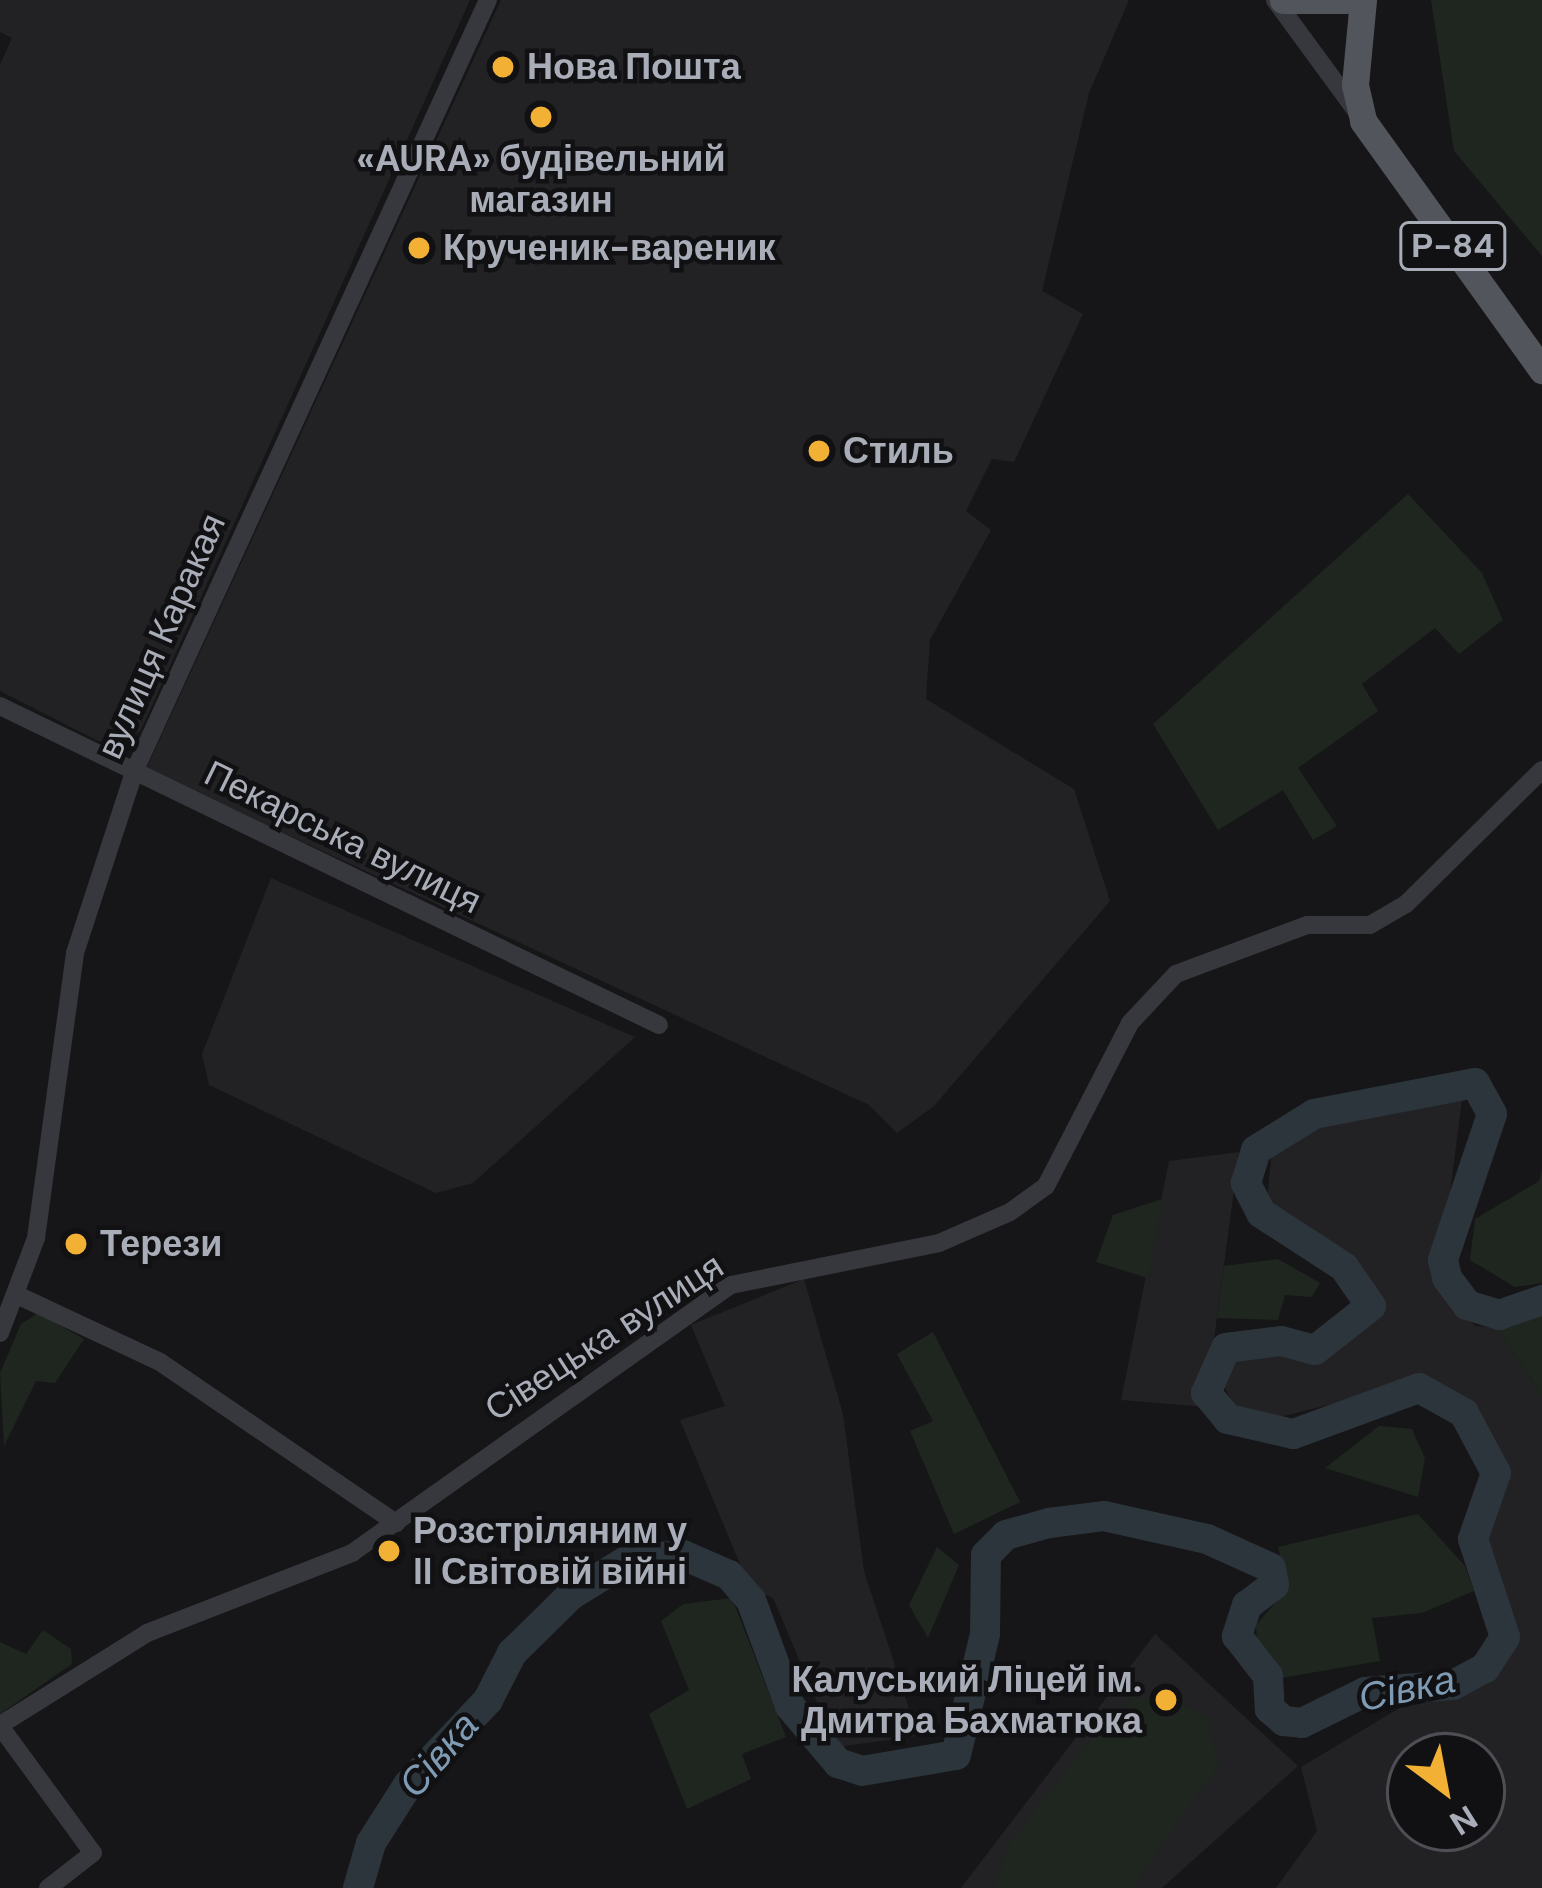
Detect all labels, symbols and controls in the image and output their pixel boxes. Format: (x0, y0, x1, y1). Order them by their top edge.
place label: Нова Пошта (527, 45, 741, 89)
marker: Нова Пошта (490, 54, 516, 80)
marker: «AURA» будівельний магазин (528, 104, 554, 130)
place label: «AURA» будівельний магазин (356, 136, 726, 221)
road number: Р-84 (1399, 219, 1507, 273)
place label: Крученик-вареник (443, 226, 776, 270)
marker: Крученик-вареник (406, 235, 432, 261)
place label: Стиль (843, 429, 954, 473)
marker: Стиль (806, 438, 832, 464)
street label: вулиця Каракая (88, 507, 234, 765)
street label: Пекарська вулиця (198, 751, 488, 923)
place label: Терези (100, 1222, 222, 1266)
marker: Терези (63, 1231, 89, 1257)
street label: Сівецька вулиця (477, 1244, 731, 1430)
place label: Розстріляним у II Світовій війні (413, 1508, 687, 1593)
marker: Розстріляним у II Світовій війні (376, 1538, 402, 1564)
water label: Сівка (1355, 1656, 1459, 1722)
place label: Калуський Ліцей ім. Дмитра Бахматюка (791, 1657, 1142, 1742)
marker: Калуський Ліцей ім. Дмитра Бахматюка (1153, 1687, 1179, 1713)
water label: Сівка (389, 1703, 489, 1807)
north arrow (1386, 1732, 1506, 1852)
text: N (1442, 1796, 1485, 1845)

